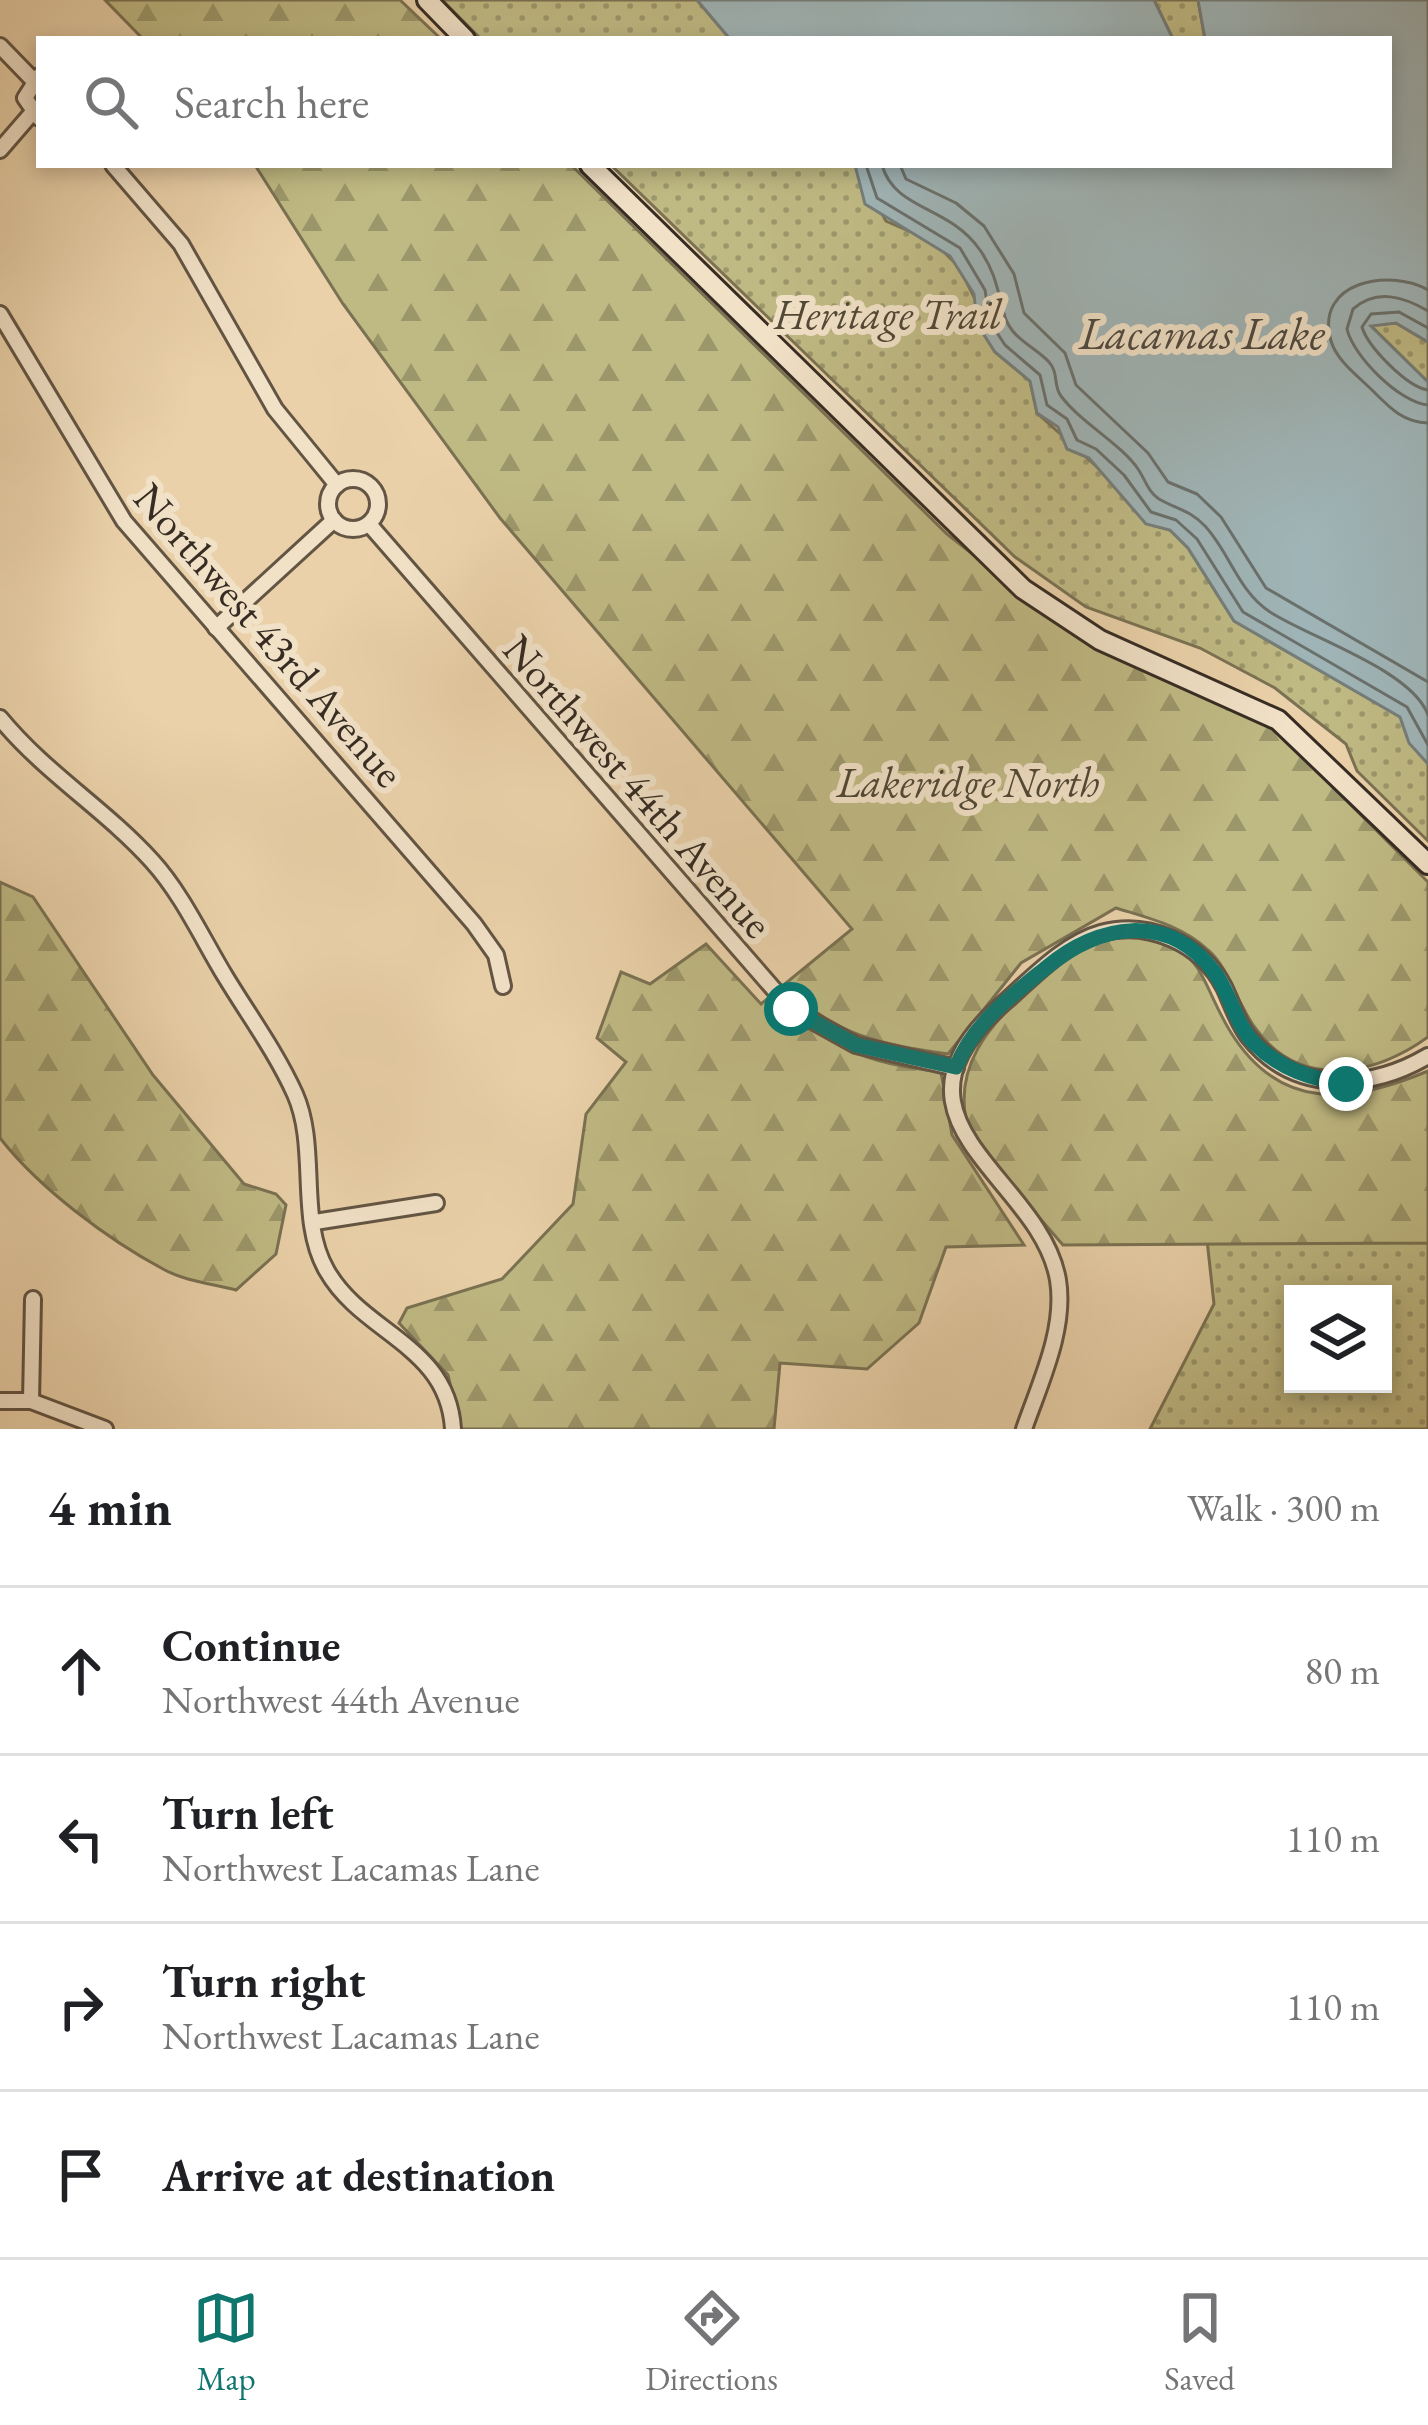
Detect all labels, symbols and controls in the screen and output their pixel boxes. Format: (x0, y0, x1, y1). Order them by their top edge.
search box (36, 36, 1392, 168)
icon: search (78, 69, 144, 135)
text: Search here (174, 73, 369, 131)
park label: Heritage Trail (773, 287, 1003, 342)
water label: Lacamas Lake (1078, 304, 1326, 362)
street label: Northwest 43rd Avenue (122, 471, 416, 799)
street label: Northwest 44th Avenue (491, 623, 785, 949)
park label: Lakeridge North (835, 755, 1100, 810)
route start (764, 982, 818, 1036)
route end (1319, 1057, 1373, 1111)
map controls (1284, 1285, 1392, 1393)
button: layers (1284, 1285, 1392, 1393)
text: 4 min (48, 1474, 172, 1540)
text: Walk · 300 m (1187, 1482, 1380, 1533)
text: Continue (162, 1616, 340, 1674)
icon: ahead (48, 1638, 114, 1704)
text: 80 m (1304, 1645, 1380, 1696)
text: Northwest 44th Avenue (162, 1674, 520, 1725)
text: Turn left (162, 1784, 334, 1842)
icon: left (48, 1806, 114, 1872)
text: 110 m (1286, 1813, 1380, 1864)
text: Northwest Lacamas Lane (162, 1842, 540, 1893)
text: Turn right (162, 1952, 365, 2010)
icon: right (48, 1974, 114, 2040)
text: 110 m (1286, 1981, 1380, 2032)
text: Northwest Lacamas Lane (162, 2010, 540, 2061)
icon: arrive (48, 2142, 114, 2208)
text: Arrive at destination (162, 2146, 555, 2204)
tab: Map (193, 2285, 259, 2400)
tab: Directions (645, 2285, 778, 2400)
tab: Saved (1164, 2285, 1235, 2400)

